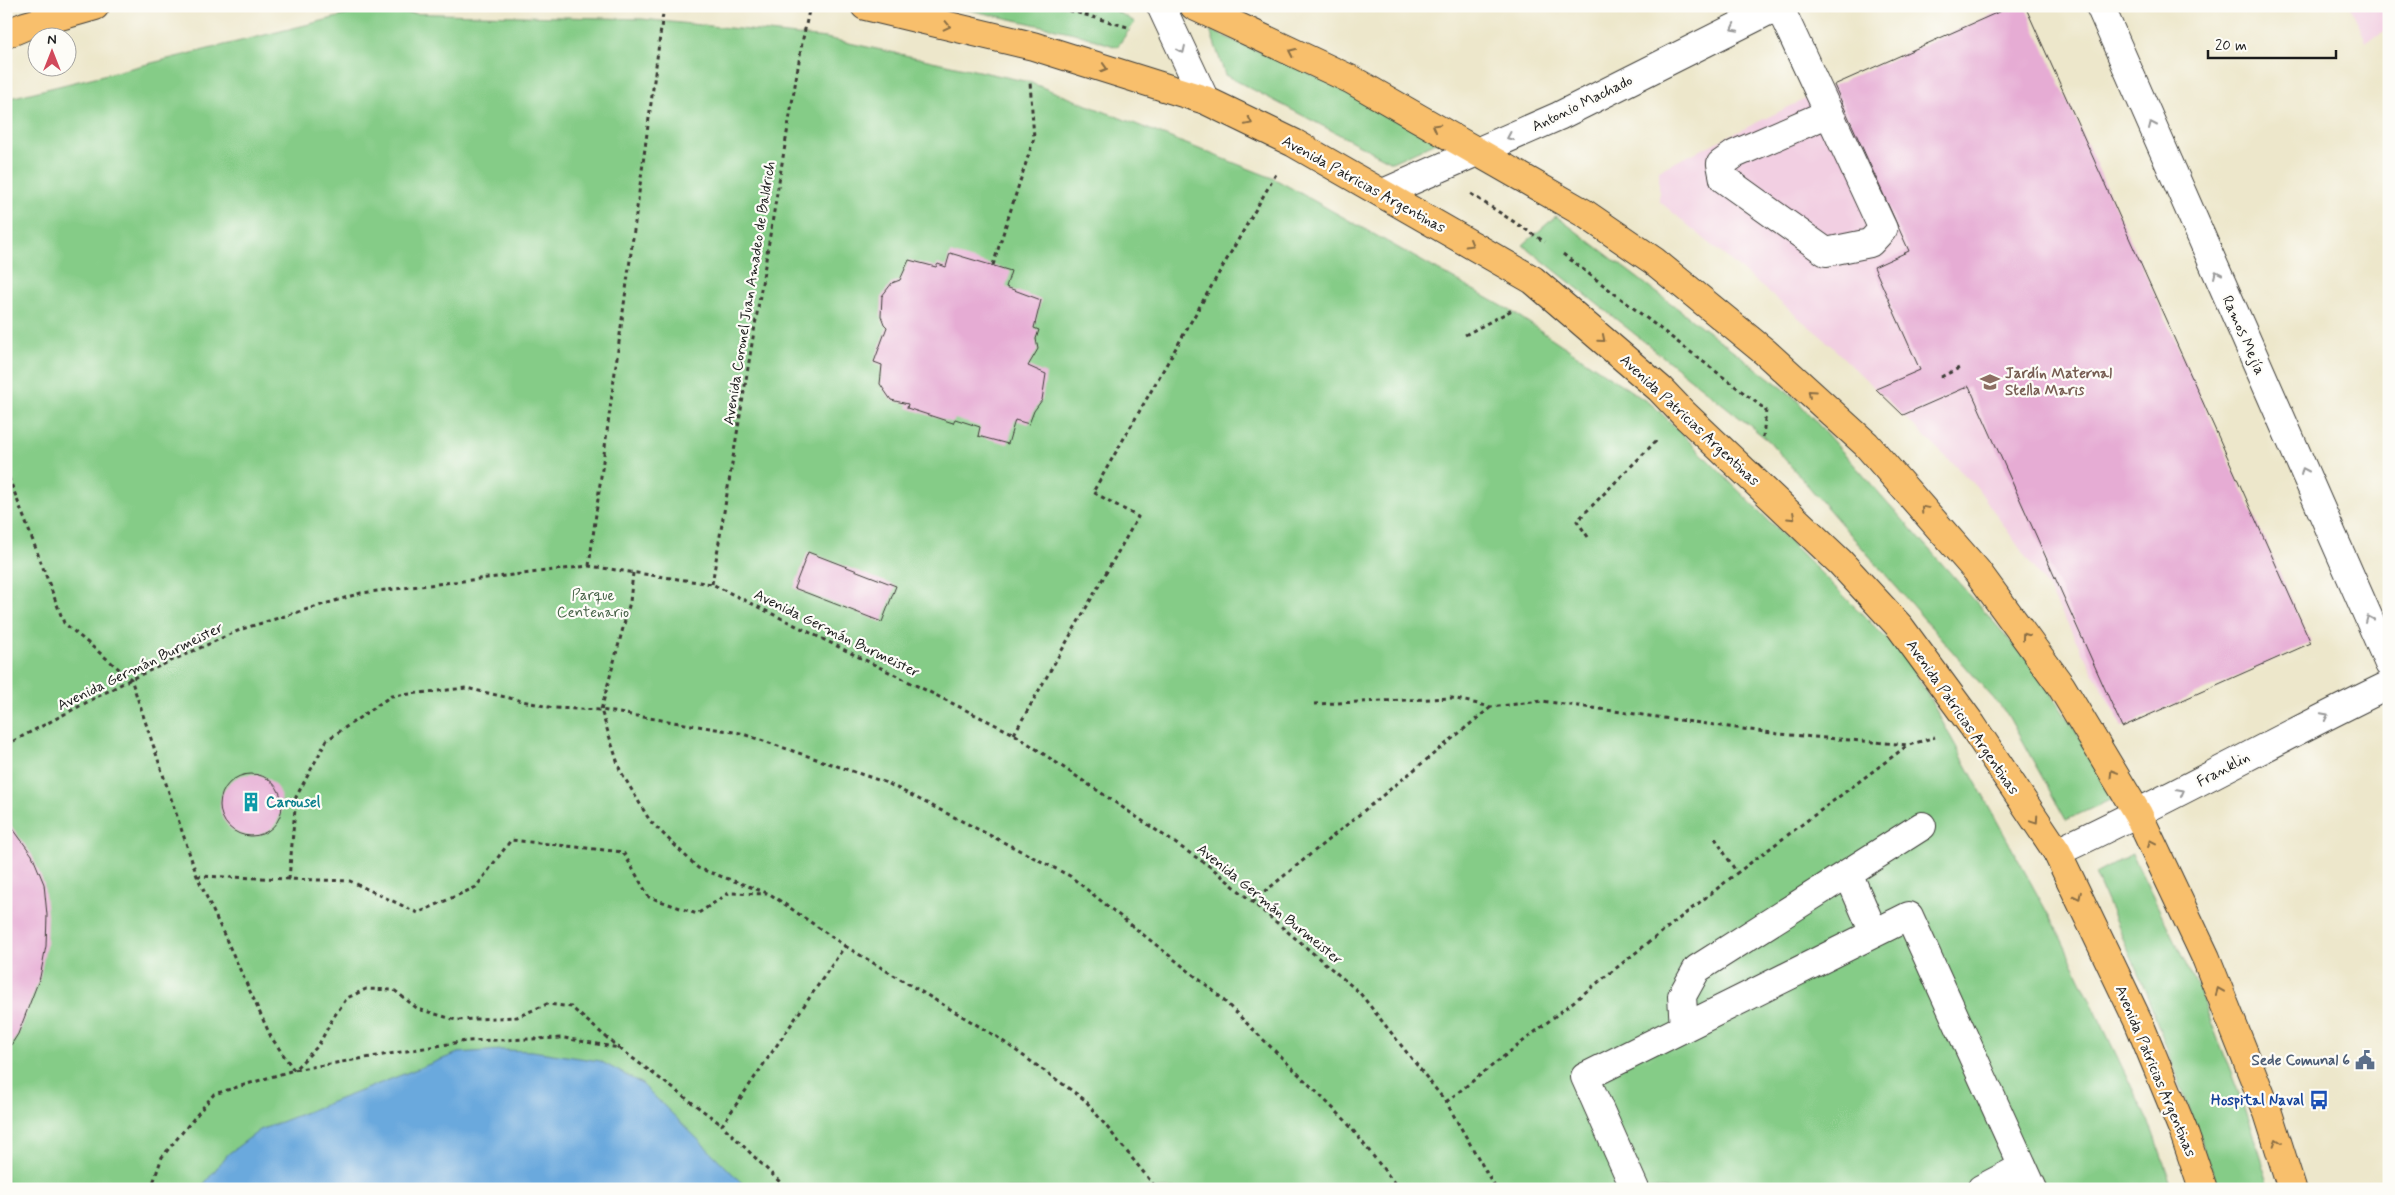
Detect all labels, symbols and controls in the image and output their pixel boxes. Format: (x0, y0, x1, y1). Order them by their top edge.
one-way arrow (942, 20, 951, 31)
one-way arrow (1731, 22, 1740, 32)
north arrow (28, 28, 78, 78)
scale bar (2208, 28, 2335, 60)
text: N (47, 31, 57, 49)
text: 20 m (2215, 36, 2247, 56)
one-way arrow (1176, 45, 1187, 54)
one-way arrow (1288, 48, 1297, 58)
one-way arrow (1099, 62, 1107, 72)
street label: Antonio Machado (1529, 71, 1636, 137)
one-way arrow (1244, 115, 1253, 126)
one-way arrow (2147, 121, 2158, 130)
one-way arrow (1433, 124, 1442, 134)
street label: Avenida Patricias Argentinas (1278, 131, 1449, 238)
one-way arrow (1506, 131, 1515, 142)
street label: Avenida Coronel Juan Amadeo de Baldrich (719, 160, 781, 426)
one-way arrow (1465, 237, 1474, 247)
one-way arrow (2213, 270, 2224, 279)
street label: Ramos Mejía (2217, 293, 2270, 378)
one-way arrow (1596, 333, 1605, 342)
street label: Avenida Patricias Argentinas (1615, 351, 1764, 491)
place label: Jardín Maternal Stella Maris (2005, 364, 2112, 401)
school or university icon: Jardín Maternal Stella Maris (1979, 371, 2001, 393)
one-way arrow (1807, 390, 1816, 399)
one-way arrow (2299, 467, 2310, 476)
one-way arrow (1921, 505, 1930, 514)
one-way arrow (1786, 511, 1795, 520)
street label: Avenida Germán Burmeister (750, 585, 923, 683)
park label: Parque Centenario (557, 586, 629, 623)
one-way arrow (2365, 615, 2376, 624)
street label: Avenida Germán Burmeister (54, 618, 227, 716)
one-way arrow (2022, 633, 2030, 642)
street label: Avenida Patricias Argentinas (1901, 636, 2023, 799)
one-way arrow (2320, 712, 2329, 722)
street label: Franklin (2193, 748, 2254, 792)
one-way arrow (2109, 769, 2119, 778)
one-way arrow (2176, 788, 2185, 798)
building icon: Carousel (240, 791, 262, 813)
place label: Carousel (266, 793, 321, 813)
one-way arrow (2029, 814, 2038, 824)
one-way arrow (2147, 839, 2158, 848)
street label: Avenida Germán Burmeister (1192, 840, 1346, 970)
one-way arrow (2072, 891, 2082, 900)
street label: Avenida Patricias Argentinas (2110, 983, 2200, 1160)
one-way arrow (2215, 987, 2225, 996)
public building icon: Sede Comunal 6 (2354, 1049, 2376, 1071)
place label: Sede Comunal 6 (2251, 1051, 2350, 1071)
bus stop icon: Hospital Naval (2308, 1089, 2330, 1111)
place label: Hospital Naval (2211, 1091, 2304, 1111)
one-way arrow (2273, 1139, 2283, 1147)

